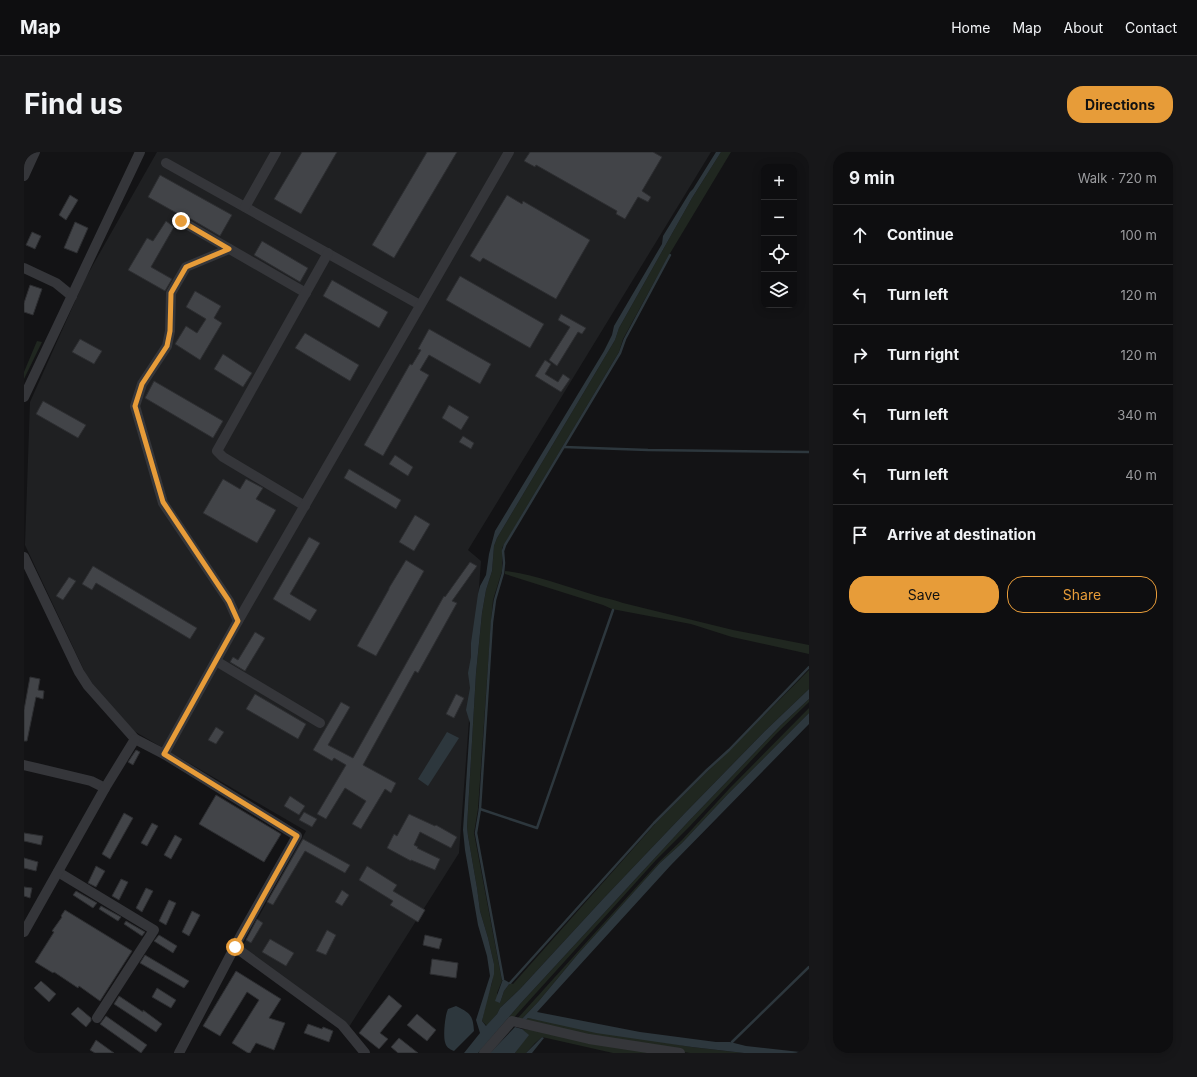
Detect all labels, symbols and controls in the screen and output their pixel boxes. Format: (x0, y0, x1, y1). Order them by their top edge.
text: Map (20, 16, 61, 39)
text: Home (951, 19, 990, 36)
text: Map (1012, 19, 1042, 36)
text: About (1064, 19, 1103, 36)
text: Contact (1125, 19, 1177, 36)
button: Directions (1067, 86, 1173, 123)
text: Find us (24, 87, 123, 121)
map controls (761, 164, 797, 308)
button: + (761, 164, 797, 200)
text: 9 min (849, 168, 895, 188)
text: Walk · 720 m (1078, 170, 1157, 186)
button: − (761, 200, 797, 236)
route end (172, 212, 190, 230)
icon: ahead (849, 224, 871, 246)
text: Continue (887, 225, 954, 244)
text: 100 m (1120, 227, 1157, 243)
button: locate (761, 236, 797, 272)
button: layers (761, 272, 797, 308)
icon: left (849, 284, 871, 306)
text: Turn left (887, 285, 948, 304)
text: 120 m (1121, 287, 1157, 303)
icon: right (849, 344, 871, 366)
text: Turn right (887, 345, 959, 364)
text: 120 m (1121, 347, 1157, 363)
icon: left (849, 404, 871, 426)
text: Turn left (887, 405, 948, 424)
text: 340 m (1117, 407, 1157, 423)
icon: left (849, 464, 871, 486)
text: Turn left (887, 465, 948, 484)
text: 40 m (1125, 467, 1157, 483)
icon: arrive (849, 524, 871, 546)
text: Arrive at destination (887, 525, 1036, 544)
button: Save (849, 576, 999, 613)
button: Share (1007, 576, 1157, 613)
route start (226, 938, 244, 956)

